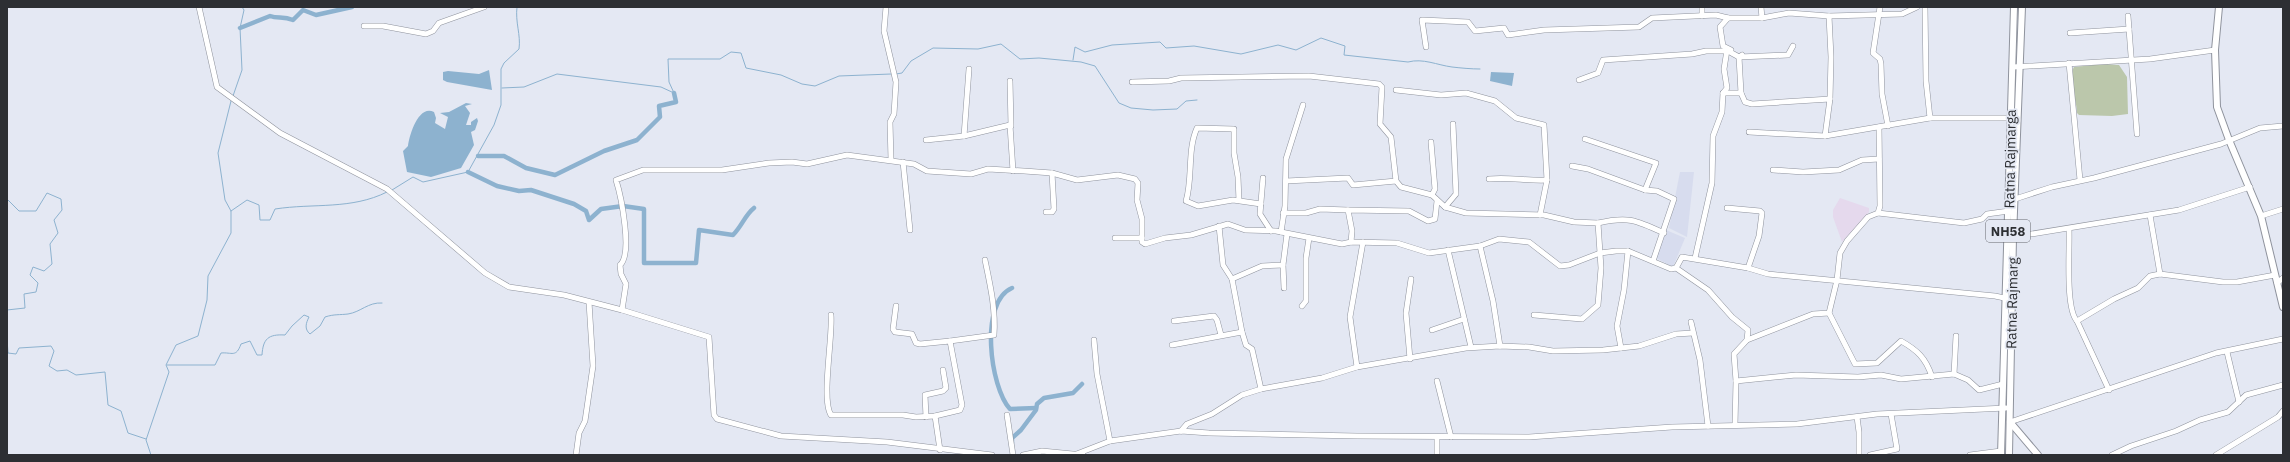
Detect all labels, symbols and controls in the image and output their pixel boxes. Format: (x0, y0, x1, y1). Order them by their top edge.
street label: Ratna Rajmarga (2000, 109, 2020, 209)
road number: NH58 (1986, 220, 2030, 242)
street label: Ratna Rajmarg (2002, 256, 2022, 349)

